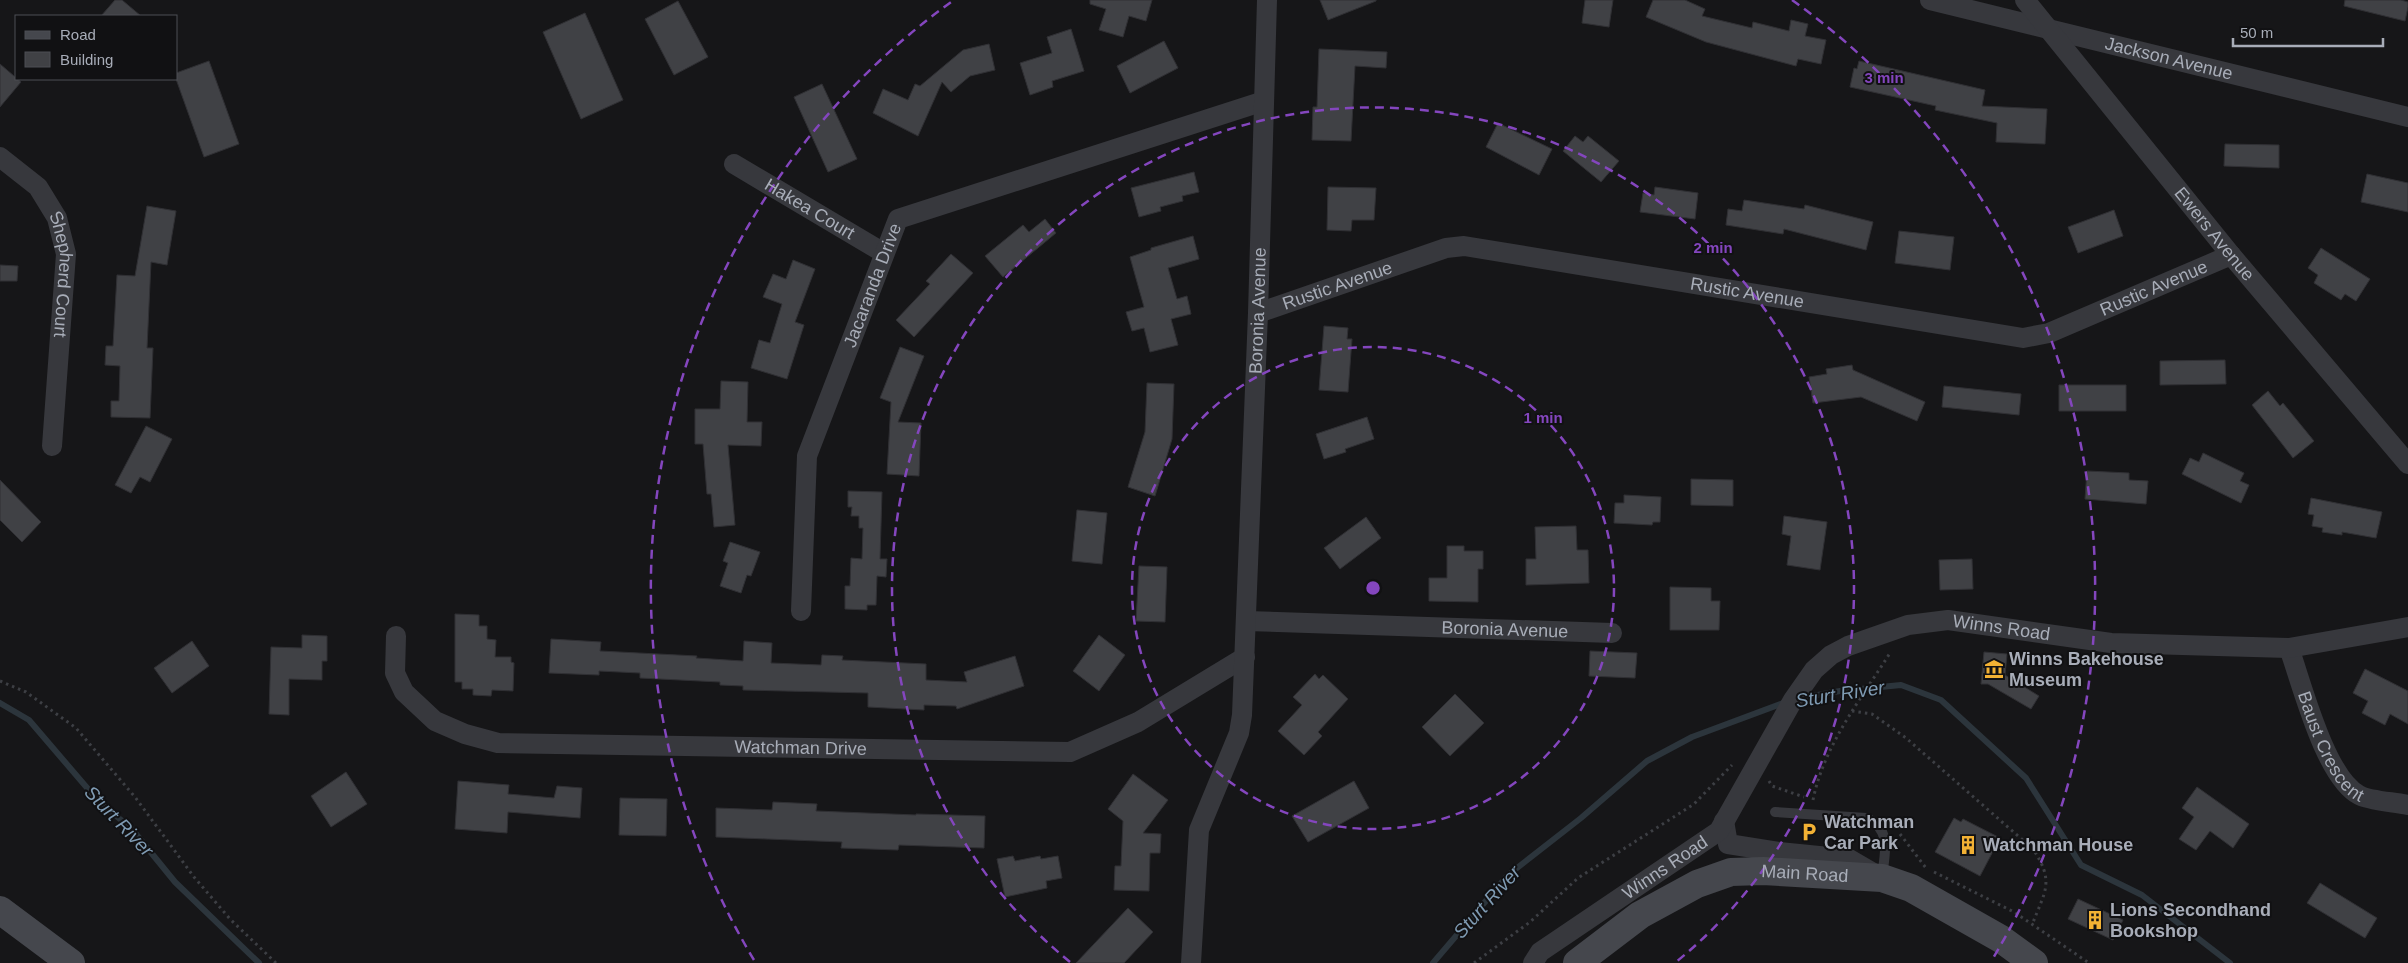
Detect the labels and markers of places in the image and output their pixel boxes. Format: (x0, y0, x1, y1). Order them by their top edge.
centre of rings (1364, 579, 1382, 597)
place label: Winns Bakehouse Museum (2009, 649, 2164, 690)
museum icon: Winns Bakehouse Museum (1983, 658, 2005, 680)
place label: Watchman Car Park (1824, 812, 1914, 853)
parking icon: Watchman Car Park (1798, 821, 1820, 843)
building icon: Watchman House (1957, 834, 1979, 856)
place label: Watchman House (1983, 835, 2133, 855)
place label: Lions Secondhand Bookshop (2110, 900, 2271, 941)
building icon: Lions Secondhand Bookshop (2084, 909, 2106, 931)

